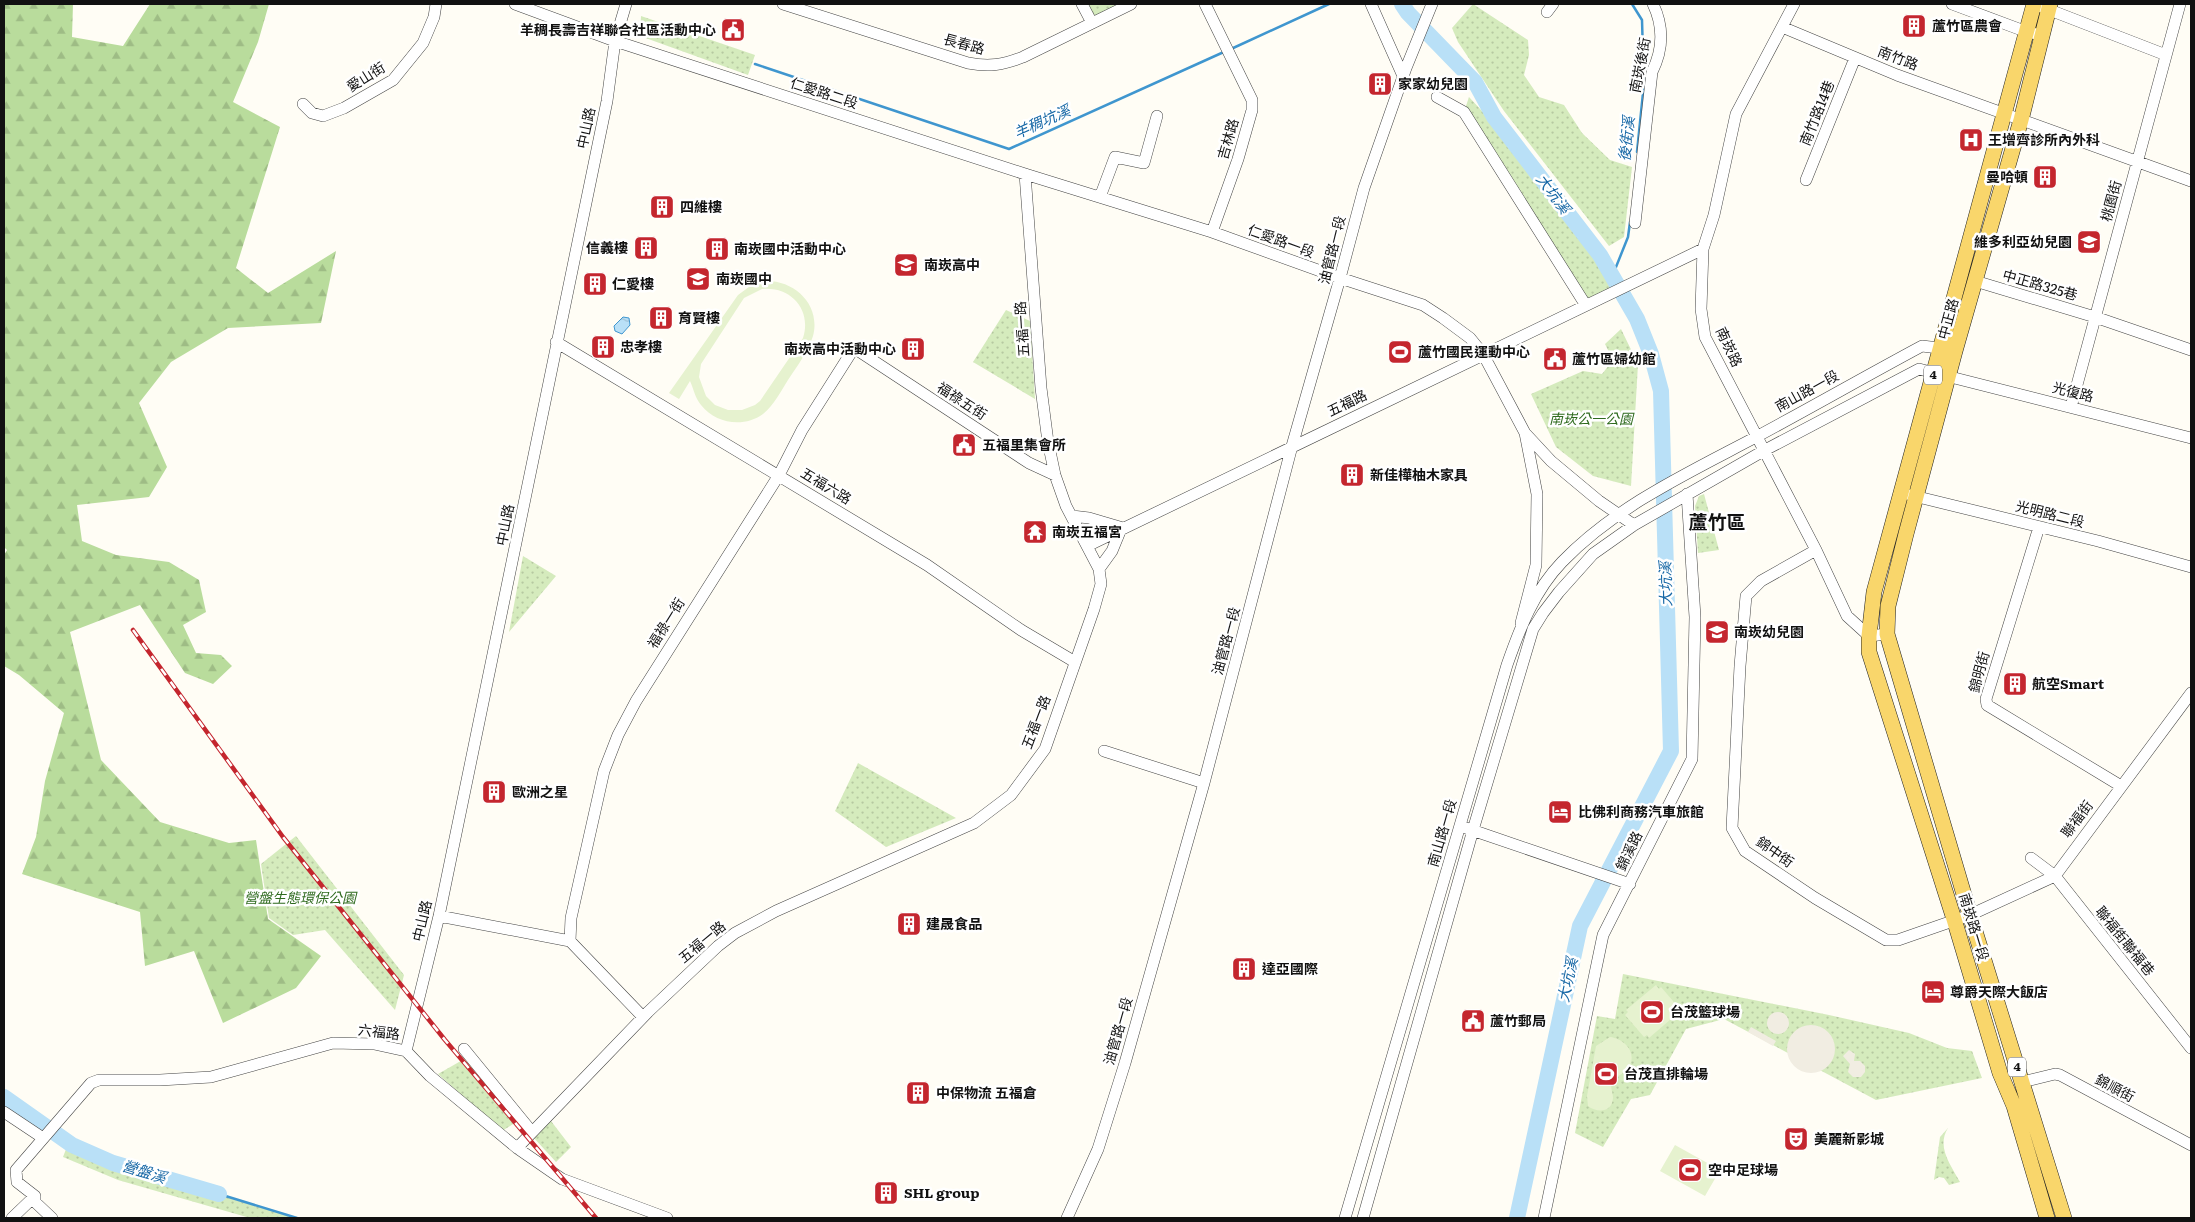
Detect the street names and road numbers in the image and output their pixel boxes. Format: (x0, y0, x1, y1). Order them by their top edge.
street label: 長春路 (941, 28, 987, 58)
street label: 南崁後街 (1624, 35, 1654, 94)
street label: 南竹路 (1875, 40, 1922, 74)
street label: 愛山街 (342, 57, 389, 96)
street label: 仁愛路二段 (788, 72, 861, 112)
street label: 南竹路14巷 (1794, 77, 1838, 148)
street label: 中山路 (571, 105, 599, 150)
street label: 吉林路 (1212, 116, 1242, 162)
street label: 桃園街 (2095, 178, 2125, 224)
street label: 油管路一段 (1313, 213, 1349, 286)
street label: 仁愛路一段 (1245, 219, 1318, 261)
street label: 中正路325巷 (2000, 264, 2080, 304)
street label: 中正路 (1932, 296, 1962, 342)
street label: 五福一路 (1009, 300, 1033, 358)
street label: 南崁路 (1712, 323, 1748, 370)
street label: 南山路一段 (1771, 364, 1842, 416)
road number: 4 (1924, 366, 1942, 384)
street label: 光復路 (2050, 376, 2096, 406)
street label: 福祿五街 (934, 377, 991, 424)
street label: 五福路 (1323, 384, 1370, 420)
street label: 五福六路 (797, 462, 856, 508)
street label: 光明路二段 (2014, 495, 2087, 531)
street label: 中山路 (490, 502, 518, 547)
street label: 福祿一街 (642, 593, 688, 652)
street label: 油管路一段 (1206, 604, 1244, 677)
street label: 錦明街 (1963, 649, 1993, 695)
street label: 五福一路 (1016, 692, 1054, 751)
street label: 南山路一段 (1422, 796, 1460, 869)
street label: 聯福街 (2056, 796, 2097, 841)
street label: 錦溪路 (1610, 827, 1646, 874)
street label: 錦中街 (1753, 831, 1799, 871)
street label: 南崁路一段 (1955, 890, 1995, 963)
street label: 中山路 (407, 898, 435, 943)
street label: 聯福街聯福巷 (2092, 901, 2160, 979)
street label: 五福一路 (673, 916, 729, 967)
street label: 油管路一段 (1098, 994, 1136, 1067)
street label: 六福路 (357, 1019, 401, 1043)
road number: 4 (2008, 1058, 2026, 1076)
street label: 錦順街 (2092, 1068, 2139, 1106)

